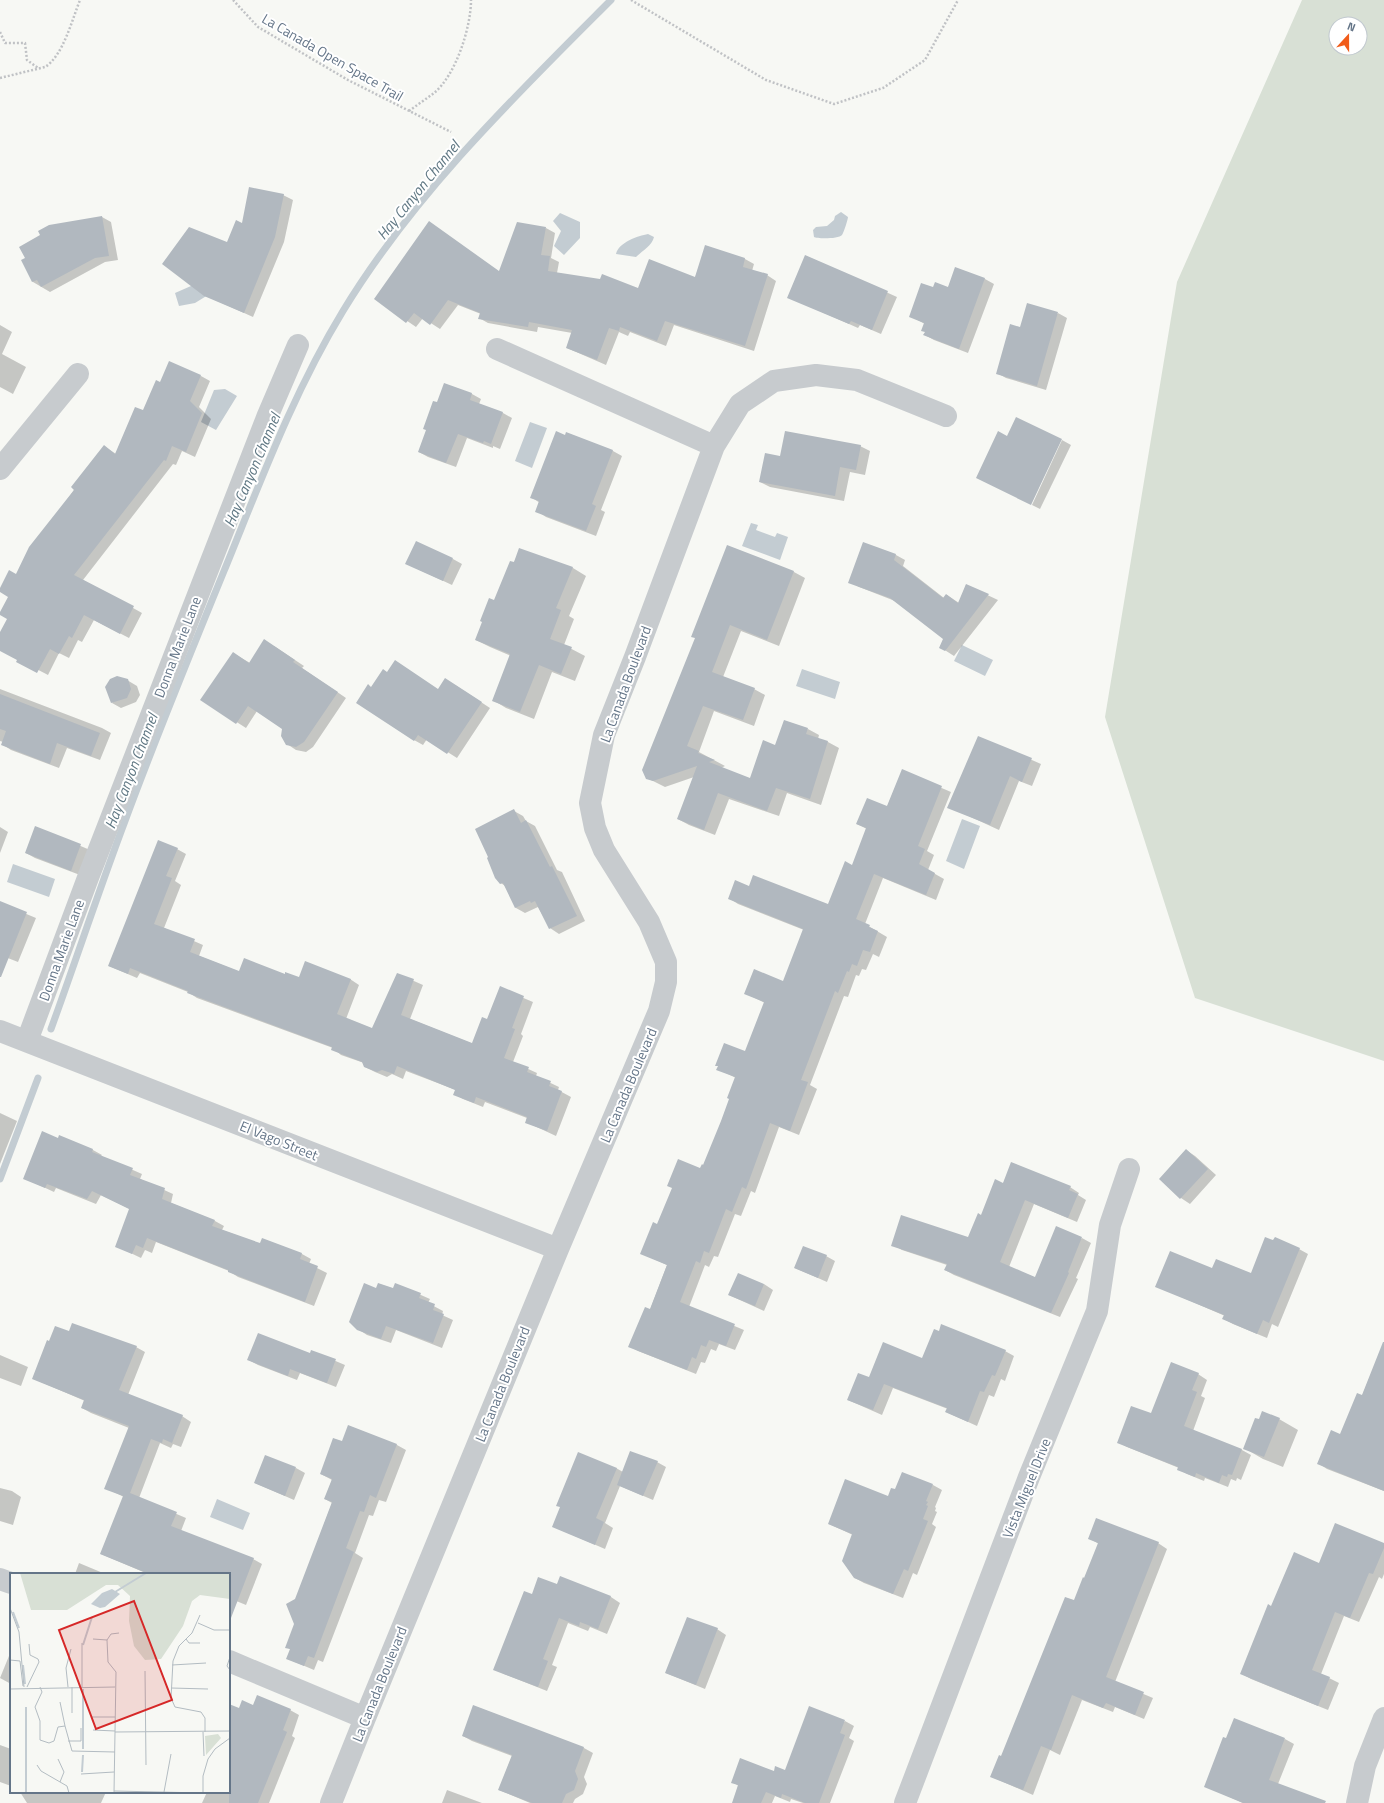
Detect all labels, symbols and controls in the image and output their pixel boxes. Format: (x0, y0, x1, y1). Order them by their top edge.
street label: La Canada Open Space Trail (258, 8, 408, 106)
north arrow (1328, 16, 1368, 56)
text: N (1345, 18, 1358, 35)
water label: Hay Canyon Channel (371, 134, 466, 244)
water label: Hay Canyon Channel (218, 408, 287, 530)
street label: Donna Marie Lane (148, 593, 206, 701)
street label: La Canada Boulevard (594, 623, 656, 745)
water label: Hay Canyon Channel (98, 708, 164, 832)
street label: Donna Marie Lane (33, 896, 89, 1004)
street label: La Canada Boulevard (594, 1024, 662, 1146)
street label: El Vago Street (237, 1115, 321, 1165)
street label: La Canada Boulevard (469, 1323, 535, 1445)
street label: Vista Miguel Drive (996, 1435, 1056, 1541)
inset map (10, 1573, 230, 1793)
street label: La Canada Boulevard (346, 1623, 412, 1745)

